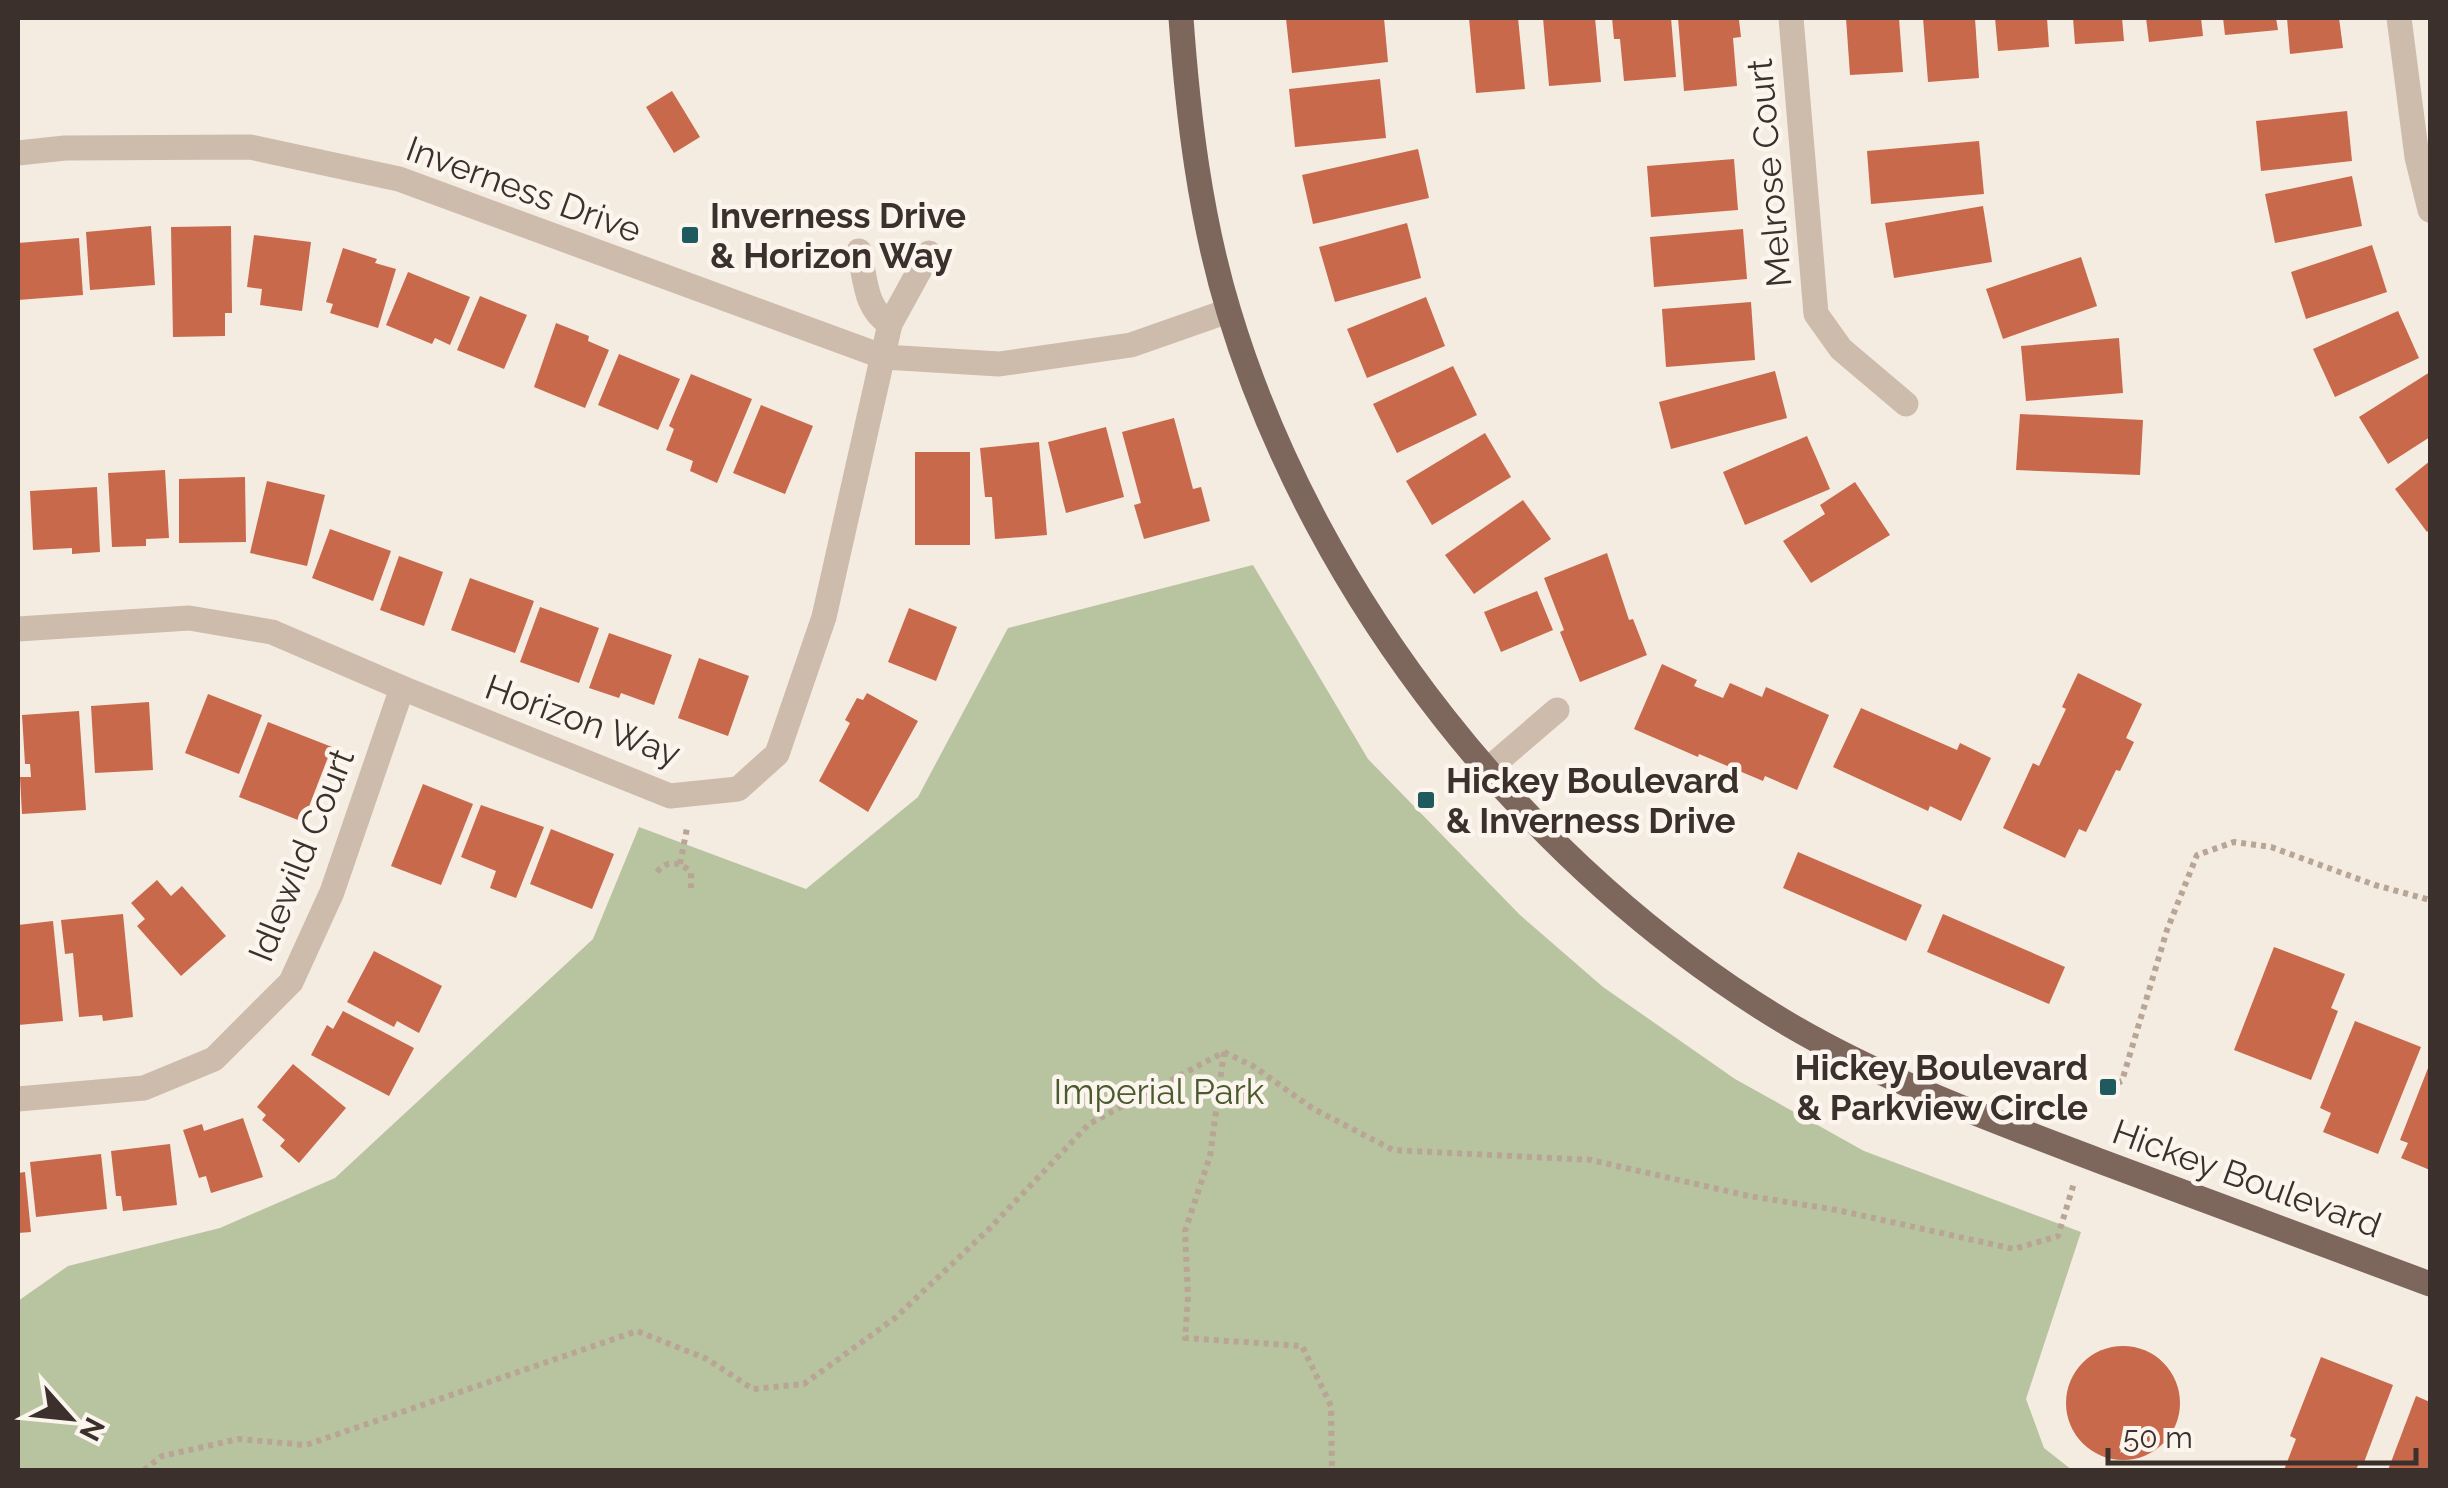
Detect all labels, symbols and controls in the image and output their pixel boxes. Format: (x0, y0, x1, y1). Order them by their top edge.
street label: Melrose Court (1739, 57, 1799, 289)
street label: Inverness Drive (401, 128, 647, 250)
place label: Inverness Drive & Horizon Way (710, 195, 966, 276)
marker: Inverness Drive & Horizon Way (679, 224, 701, 246)
street label: Horizon Way (480, 666, 686, 774)
street label: Idlewild Court (240, 742, 362, 967)
place label: Hickey Boulevard & Inverness Drive (1446, 760, 1739, 841)
marker: Hickey Boulevard & Inverness Drive (1415, 789, 1437, 811)
place label: Hickey Boulevard & Parkview Circle (1795, 1047, 2088, 1128)
park label: Imperial Park (1054, 1071, 1265, 1112)
marker: Hickey Boulevard & Parkview Circle (2097, 1076, 2119, 1098)
street label: Hickey Boulevard (2107, 1110, 2387, 1246)
north arrow (20, 1368, 120, 1468)
scale bar (2108, 1403, 2416, 1465)
text: N (72, 1412, 111, 1446)
text: 50 m (2123, 1420, 2193, 1455)

